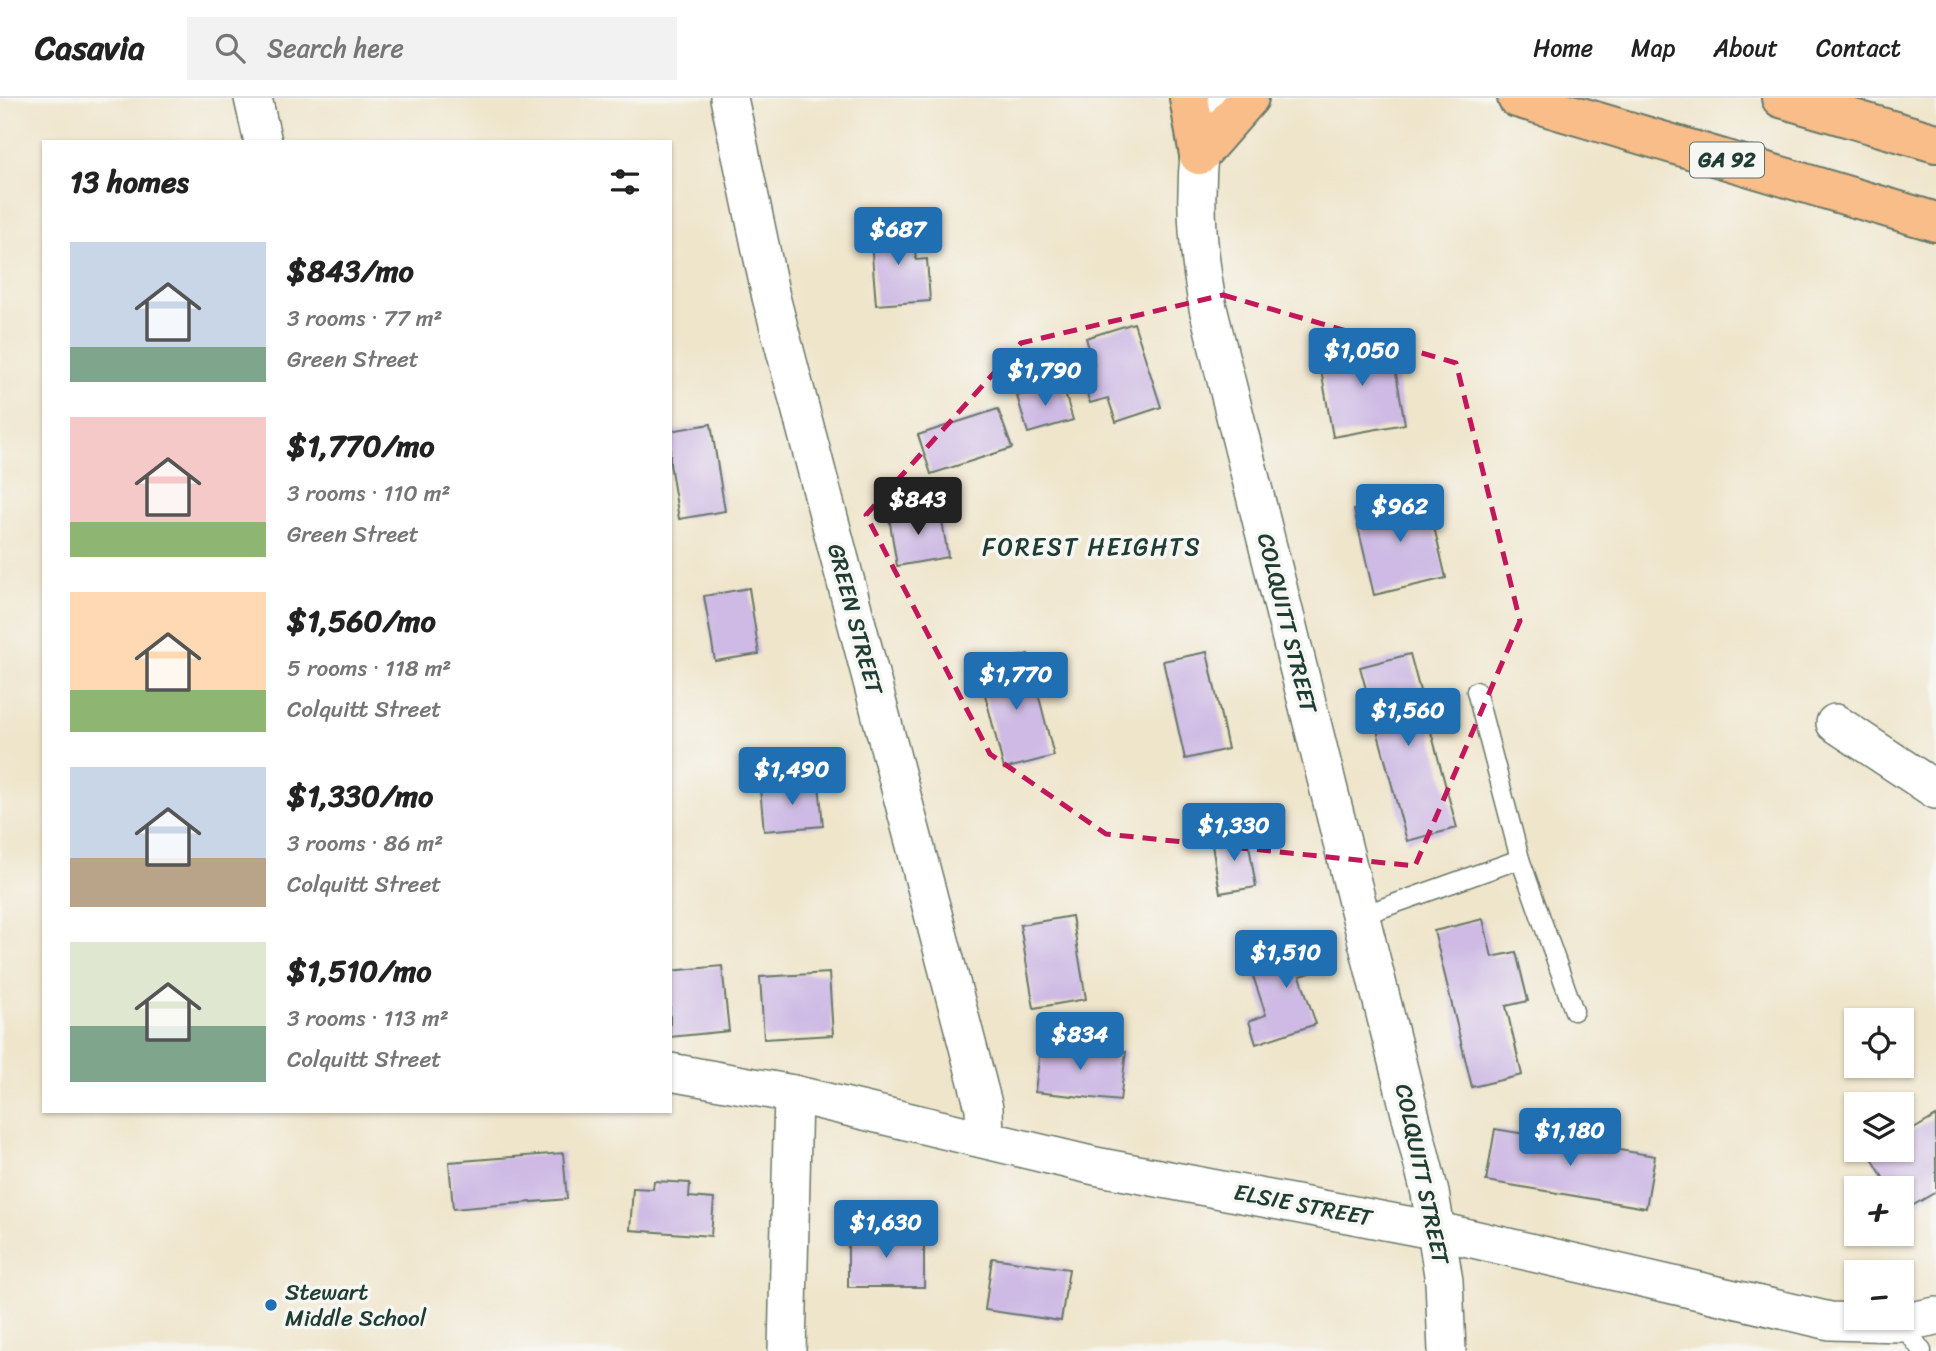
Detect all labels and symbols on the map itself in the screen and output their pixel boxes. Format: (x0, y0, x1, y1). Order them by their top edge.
road number: GA 92 (1690, 142, 1764, 178)
pin: $687 (857, 208, 939, 267)
pin: $1,050 (1305, 328, 1419, 388)
pin: $1,790 (988, 348, 1102, 408)
pin: $843 (877, 478, 959, 537)
pin: $962 (1359, 484, 1441, 544)
district label: FOREST HEIGHTS (982, 526, 1202, 568)
street label: COLQUITT STREET (1245, 529, 1330, 719)
street label: GREEN STREET (815, 539, 895, 700)
pin: $1,770 (959, 652, 1073, 712)
pin: $1,560 (1351, 688, 1465, 748)
pin: $1,490 (735, 748, 849, 807)
pin: $1,330 (1177, 804, 1291, 863)
pin: $1,510 (1229, 930, 1343, 990)
pin: $834 (1039, 1012, 1121, 1072)
street label: COLQUITT STREET (1383, 1080, 1461, 1270)
pin: $1,180 (1513, 1108, 1627, 1168)
street label: ELSIE STREET (1231, 1172, 1377, 1239)
pin: $1,630 (829, 1200, 943, 1260)
place label: Stewart Middle School (285, 1272, 427, 1339)
marker: Stewart Middle School (263, 1297, 279, 1313)

